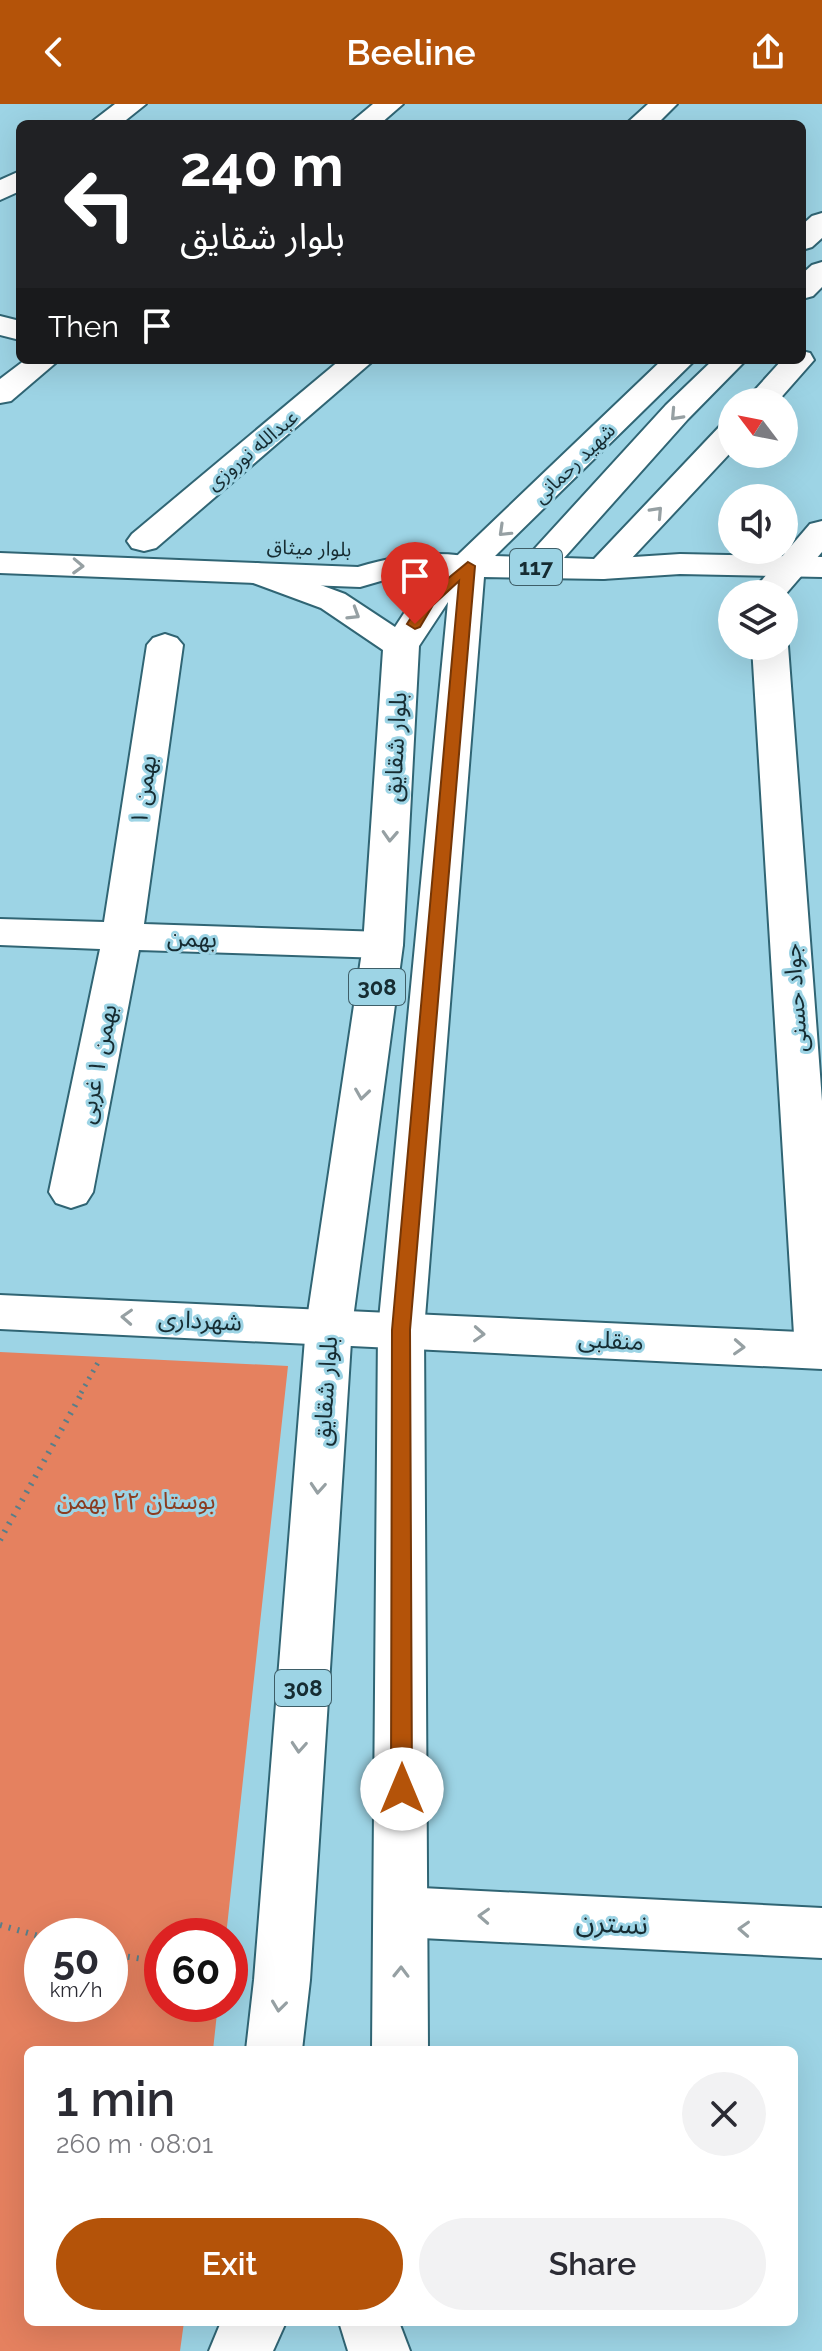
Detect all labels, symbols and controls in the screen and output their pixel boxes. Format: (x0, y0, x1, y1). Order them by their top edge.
icon: back (32, 30, 76, 74)
icon: share (746, 30, 790, 74)
text: Beeline (346, 31, 476, 73)
text: 240 m (180, 133, 344, 199)
icon: left (48, 152, 152, 256)
text: بلوار شقایق (180, 215, 345, 257)
icon: arrive (135, 304, 179, 348)
text: Then (48, 309, 119, 344)
north arrow (718, 388, 798, 468)
map controls (718, 388, 798, 660)
street label: عبدالله نوروزی (201, 405, 303, 495)
one-way arrow (670, 406, 685, 420)
street label: شهید رحمانی (528, 418, 620, 508)
button: sound (718, 484, 798, 564)
one-way arrow (647, 506, 661, 521)
one-way arrow (499, 522, 513, 536)
street label: بلوار میثاق (266, 535, 352, 561)
pin (381, 542, 449, 624)
road number: 117 (510, 549, 562, 585)
icon: arrive (393, 554, 437, 598)
one-way arrow (72, 557, 85, 574)
button: layers (718, 580, 798, 660)
one-way arrow (345, 604, 360, 619)
street label: بلوار شقایق (378, 691, 413, 803)
street label: بهمن ۱ (124, 753, 162, 827)
one-way arrow (382, 830, 399, 843)
street label: بهمن (166, 923, 218, 953)
street label: جواد حسنی (777, 943, 813, 1053)
road number: 308 (349, 969, 405, 1005)
street label: بهمن ۱ غربی (71, 1002, 123, 1126)
one-way arrow (354, 1087, 371, 1101)
street label: شهرداری (157, 1303, 243, 1337)
one-way arrow (120, 1308, 133, 1325)
street label: منقلبی (577, 1324, 645, 1356)
one-way arrow (473, 1325, 486, 1342)
street label: بلوار شقایق (307, 1335, 344, 1447)
one-way arrow (733, 1338, 745, 1355)
one-way arrow (310, 1482, 327, 1495)
park label: بوستان ۲۲ بهمن (57, 1486, 215, 1515)
road number: 308 (275, 1670, 331, 1706)
one-way arrow (291, 1741, 308, 1754)
position arrow (360, 1747, 444, 1831)
street label: نسترن (575, 1905, 649, 1941)
one-way arrow (477, 1908, 490, 1925)
speed limit sign: 60 (144, 1918, 248, 2022)
one-way arrow (737, 1921, 750, 1938)
text: 50 (53, 1936, 99, 1983)
one-way arrow (392, 1965, 410, 1978)
text: km/h (50, 1978, 102, 2002)
one-way arrow (270, 2000, 287, 2013)
text: 1 min (56, 2071, 175, 2127)
button: close (682, 2072, 766, 2156)
text: 260 m · 08:01 (56, 2129, 213, 2159)
button: Exit (56, 2218, 403, 2310)
button: Share (419, 2218, 766, 2310)

